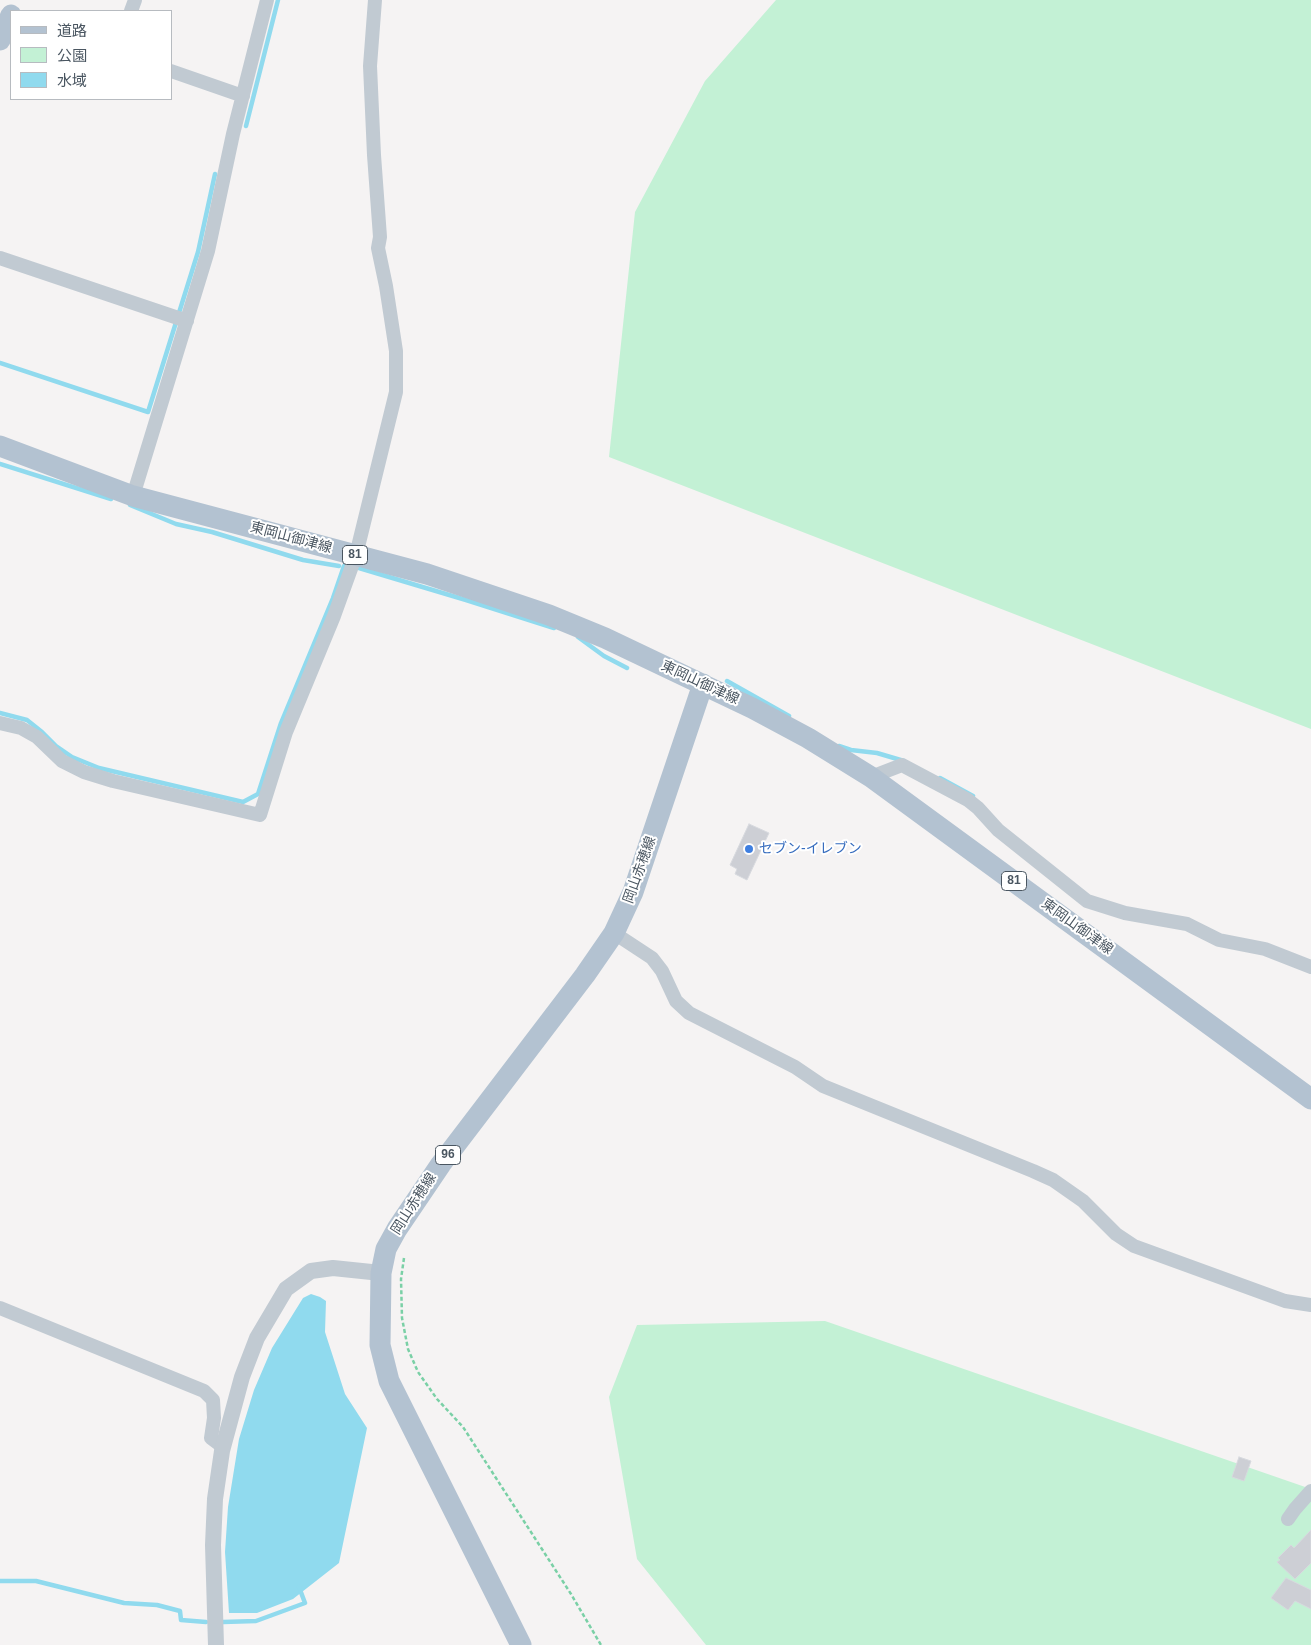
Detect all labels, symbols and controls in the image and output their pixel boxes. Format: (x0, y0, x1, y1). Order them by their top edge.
legend (10, 10, 172, 100)
text: 道路 (57, 22, 87, 39)
text: 公園 (57, 47, 87, 64)
text: 水域 (57, 72, 87, 89)
street label: 東岡山御津線 (248, 519, 334, 557)
road number: 81 (342, 546, 368, 564)
street label: 東岡山御津線 (658, 658, 742, 708)
street label: 岡山赤穂線 (620, 834, 660, 906)
place label: セブン-イレブン (759, 841, 862, 857)
marker: セブン-イレブン (743, 843, 755, 855)
road number: 81 (1002, 871, 1026, 890)
street label: 東岡山御津線 (1038, 896, 1116, 958)
road number: 96 (436, 1146, 460, 1164)
street label: 岡山赤穂線 (388, 1170, 440, 1238)

